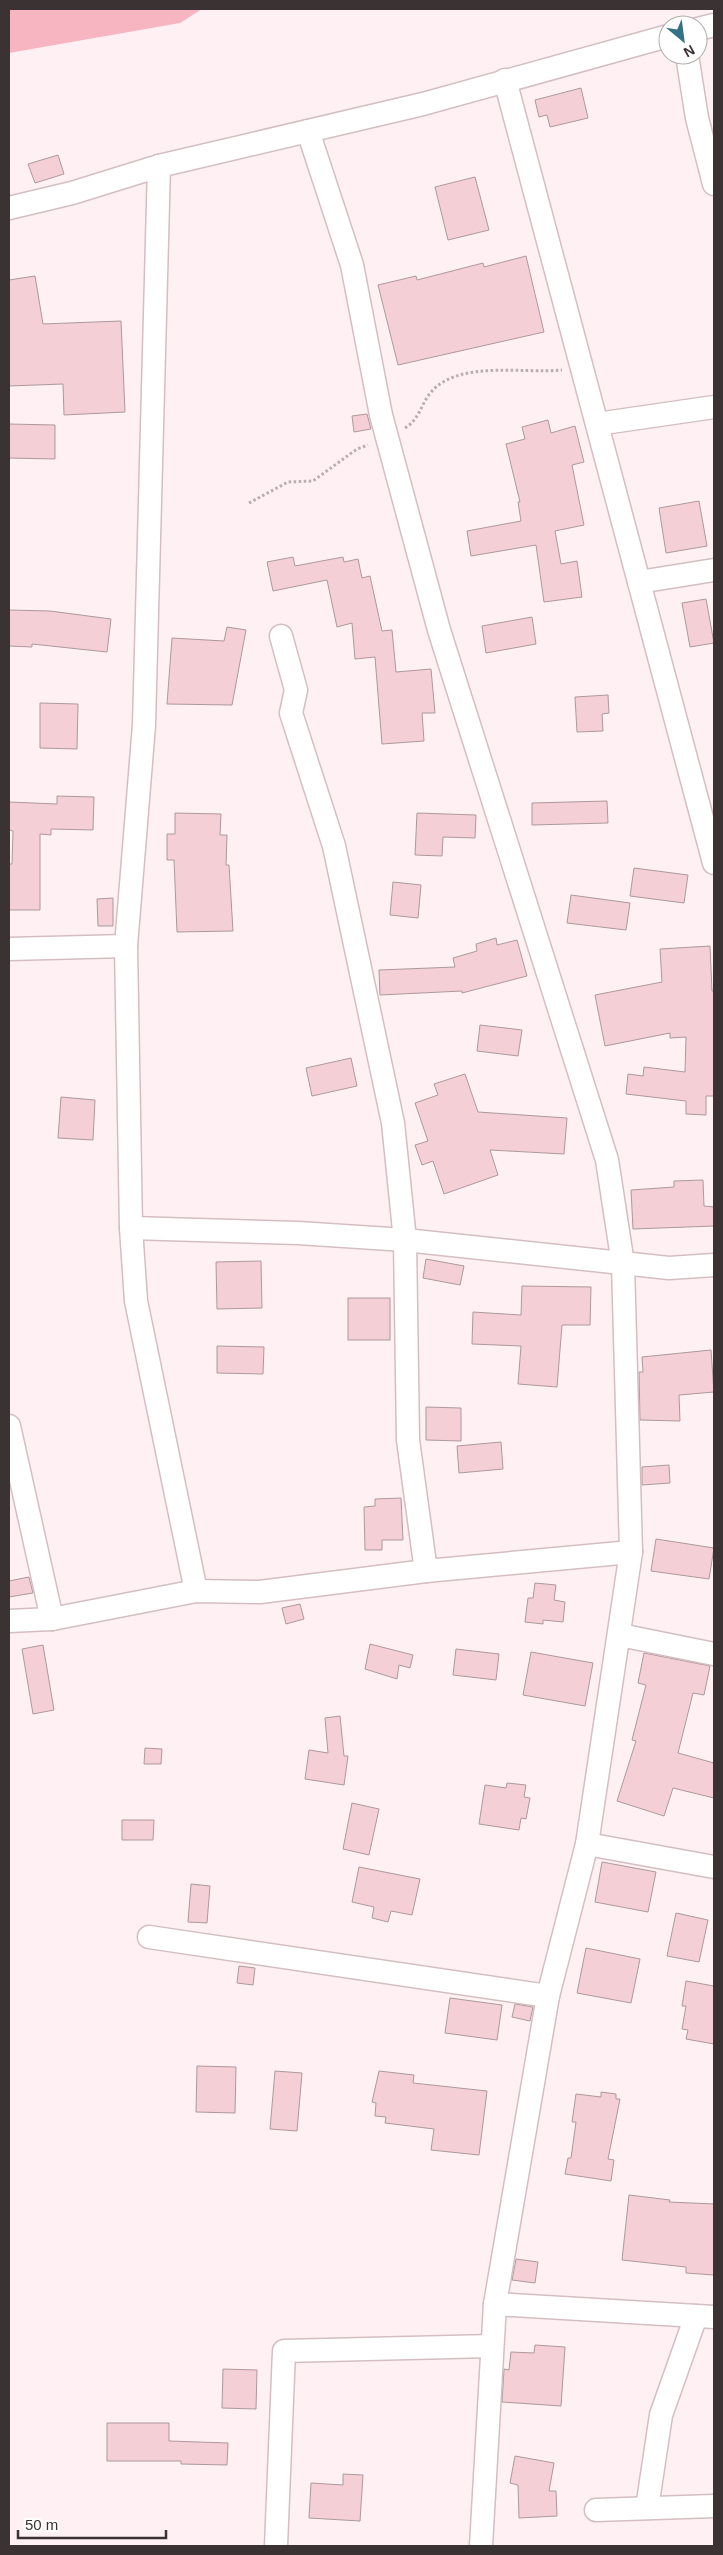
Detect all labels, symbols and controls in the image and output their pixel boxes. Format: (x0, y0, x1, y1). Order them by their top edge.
north arrow (658, 15, 708, 65)
text: N (681, 42, 698, 61)
scale bar (18, 2508, 165, 2540)
text: 50 m (25, 2516, 58, 2533)

